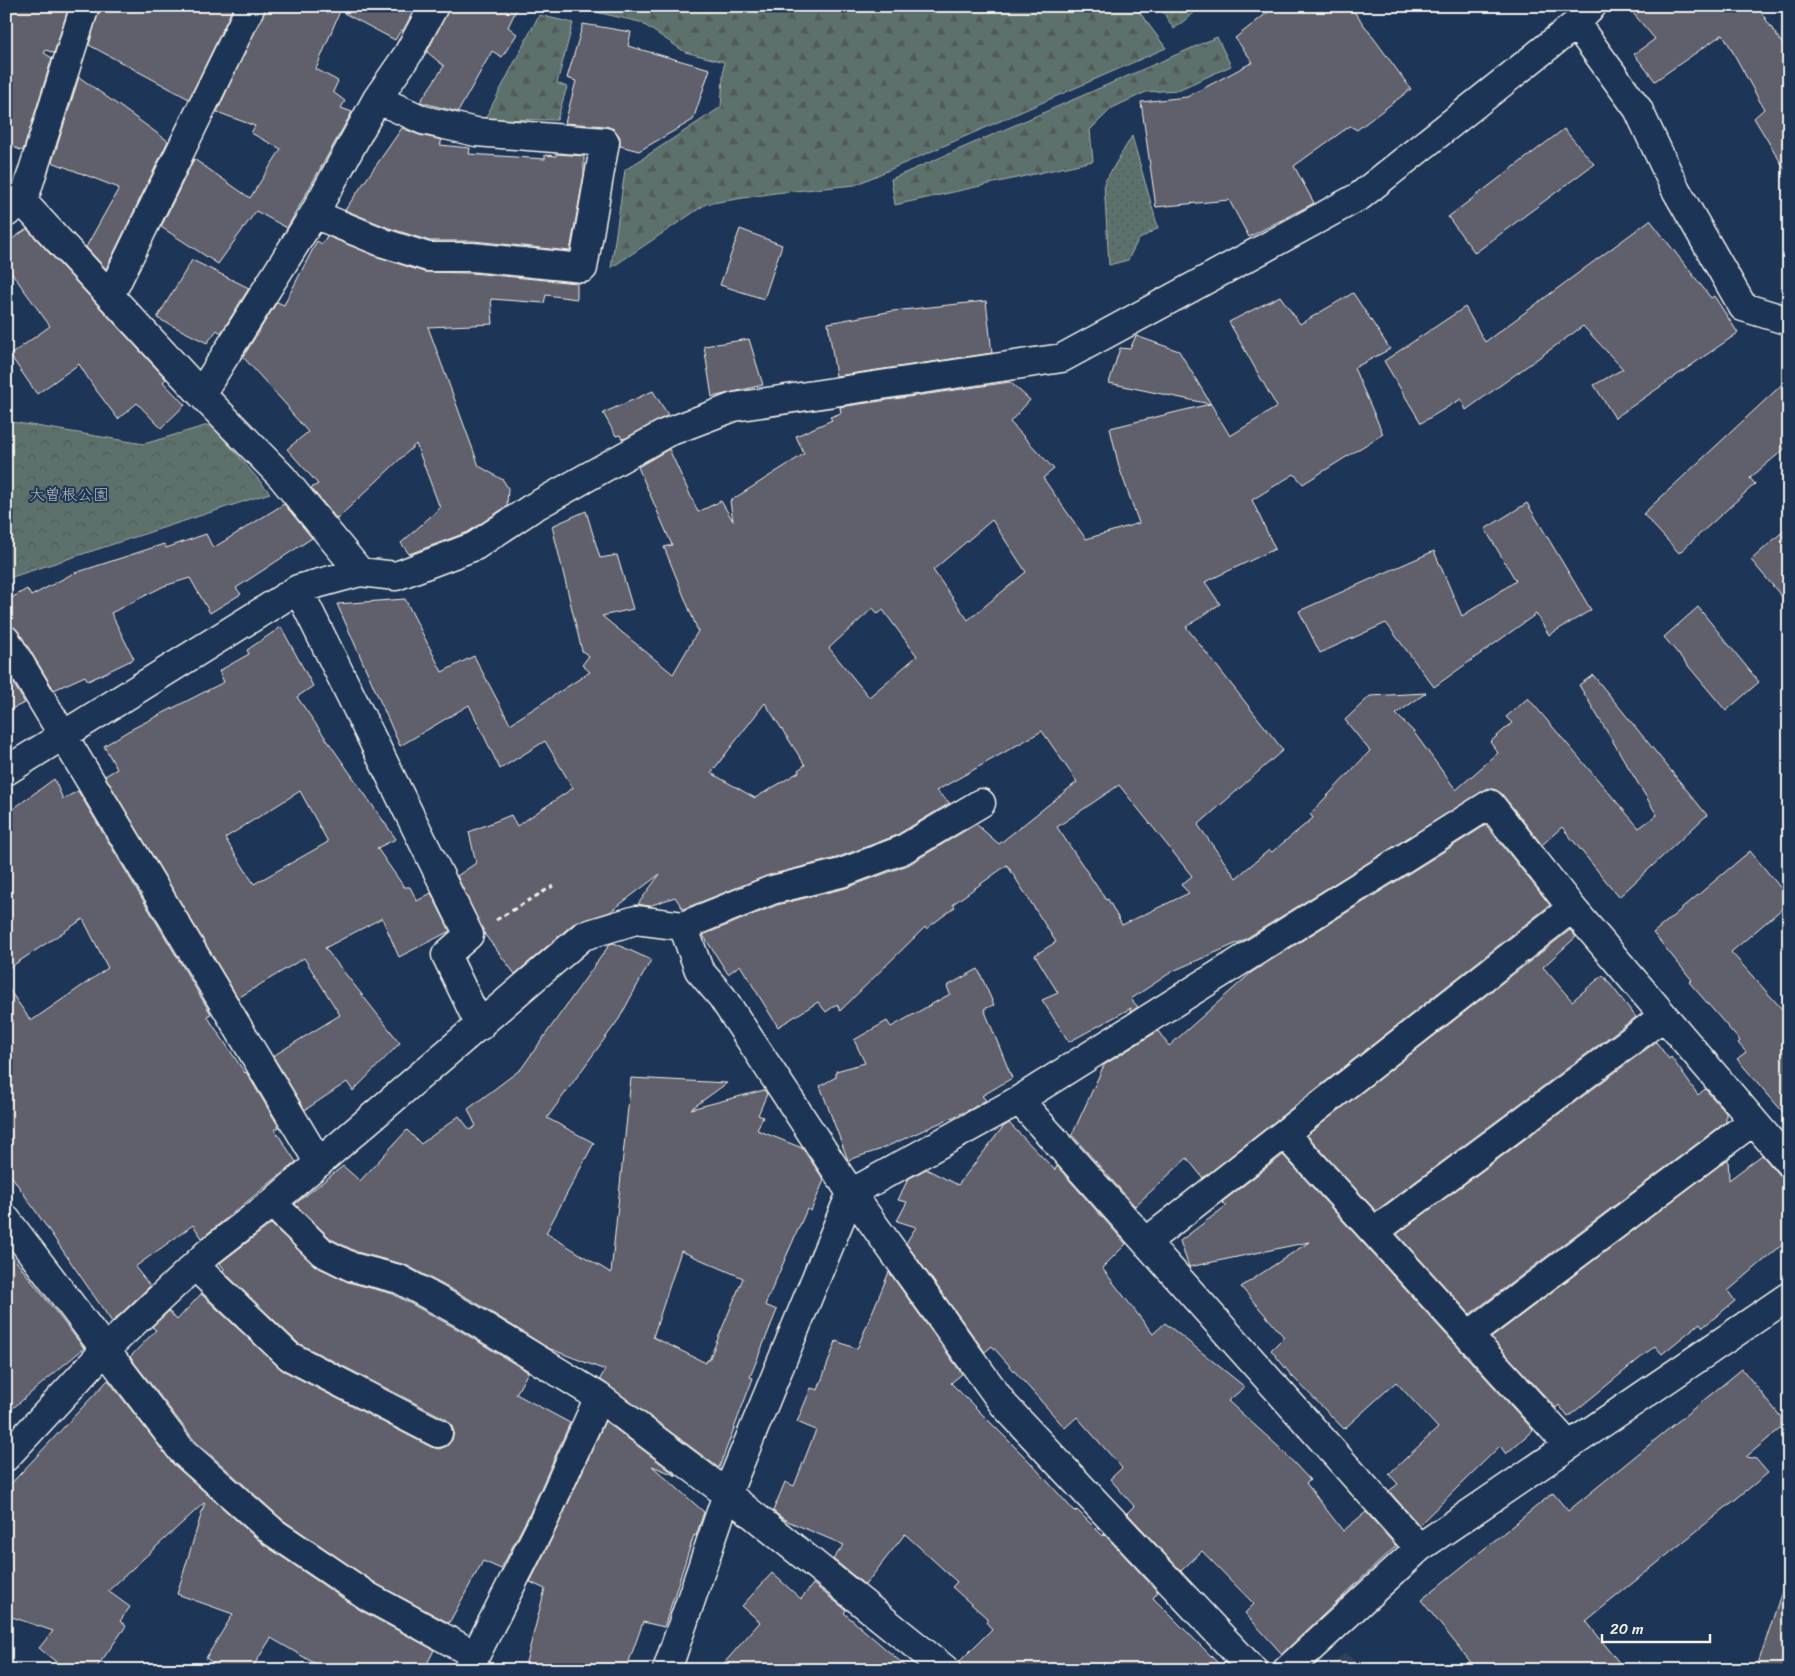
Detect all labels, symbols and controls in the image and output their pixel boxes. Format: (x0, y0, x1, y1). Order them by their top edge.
park label: 大曽根公園 (29, 480, 109, 509)
scale bar (1602, 1611, 1710, 1643)
text: 20 m (1610, 1616, 1644, 1642)

